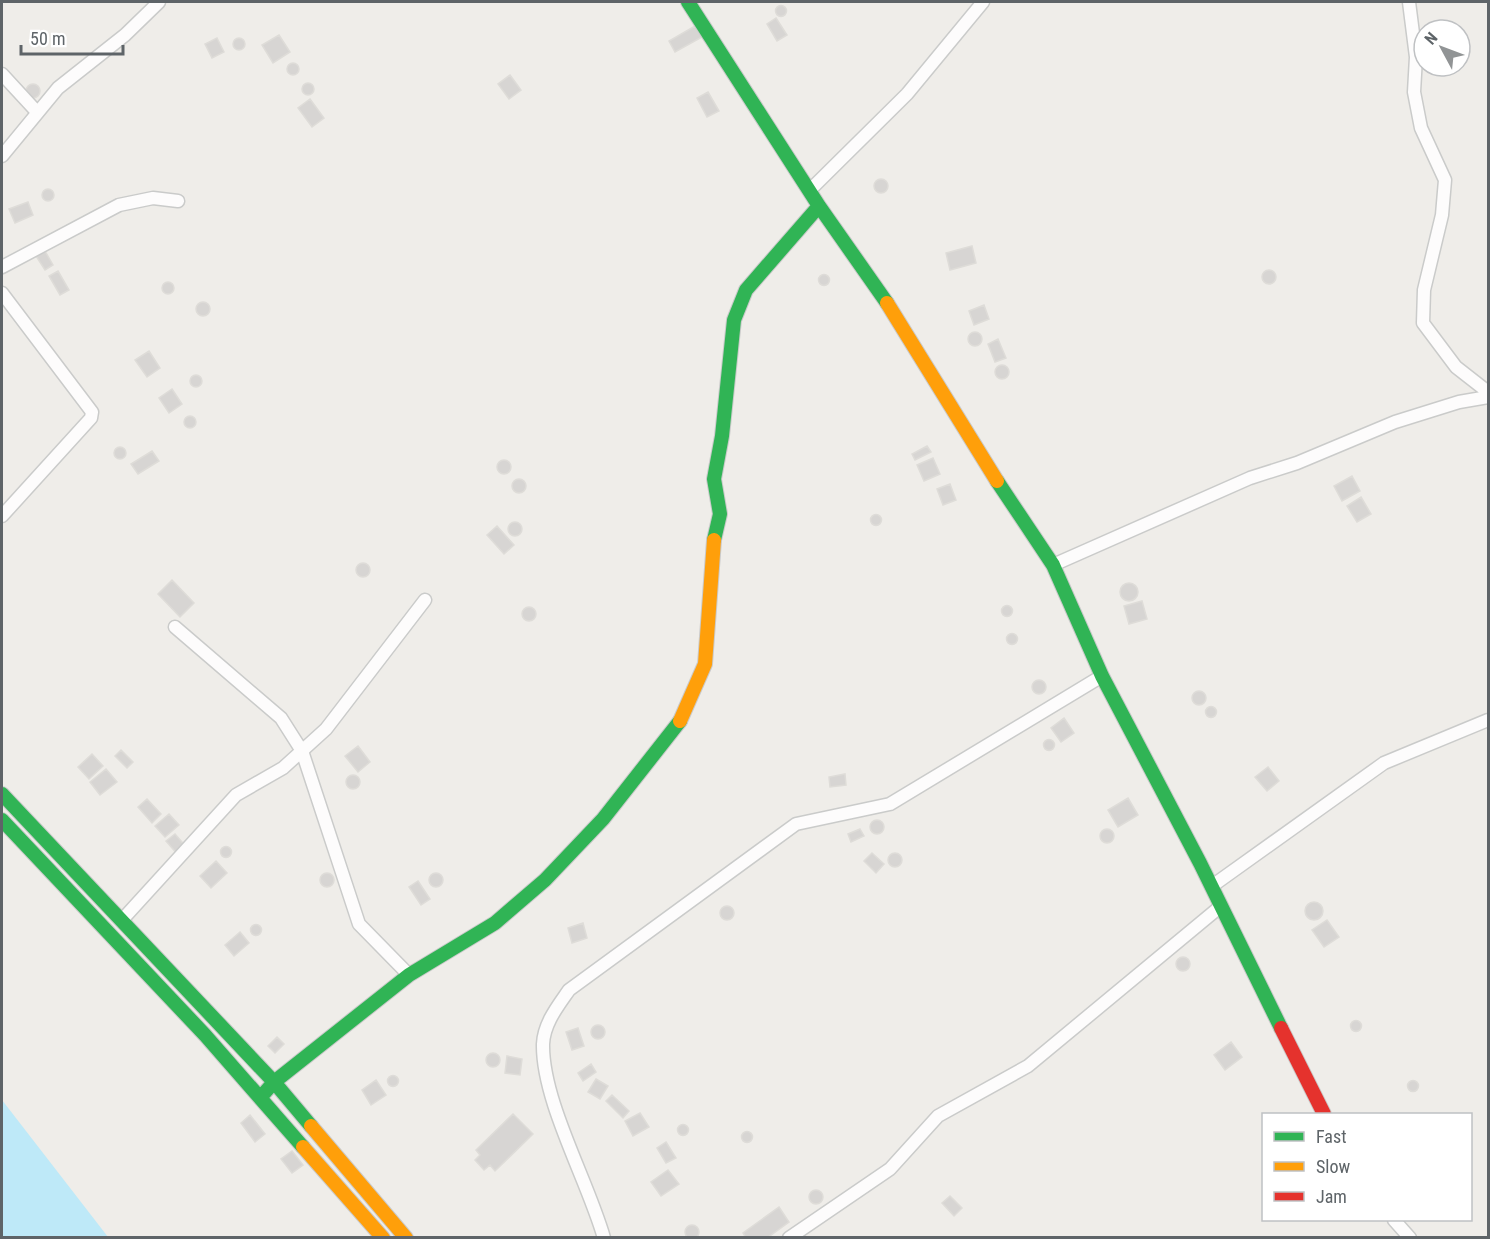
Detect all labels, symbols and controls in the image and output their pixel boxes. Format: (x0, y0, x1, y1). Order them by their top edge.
scale bar (21, 18, 123, 56)
north arrow (1412, 18, 1472, 78)
text: 50 m (30, 28, 65, 49)
text: N (1421, 29, 1441, 48)
legend (1262, 1113, 1472, 1221)
text: Fast (1316, 1126, 1347, 1147)
text: Slow (1316, 1156, 1351, 1177)
text: Jam (1316, 1186, 1347, 1207)

